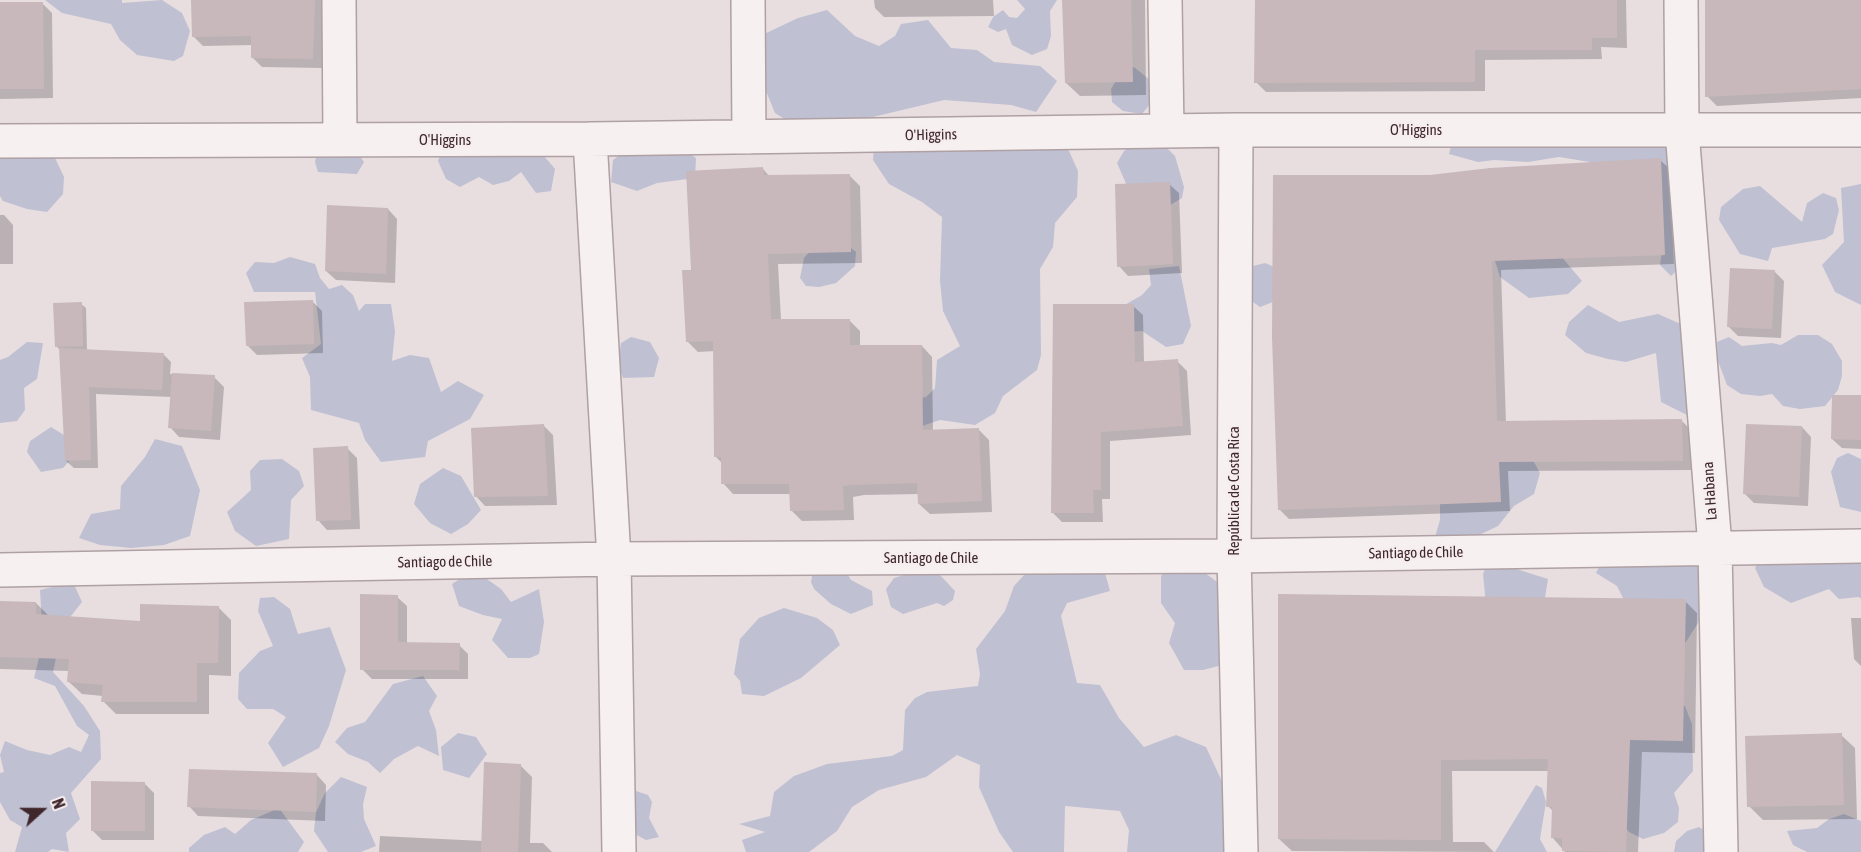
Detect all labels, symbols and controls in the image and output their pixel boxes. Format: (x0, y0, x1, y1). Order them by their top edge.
street label: O'Higgins (1390, 121, 1442, 139)
street label: O'Higgins (905, 126, 957, 144)
street label: O'Higgins (419, 131, 471, 149)
street label: República de Costa Rica (1225, 426, 1243, 556)
street label: La Habana (1699, 461, 1721, 521)
street label: Santiago de Chile (1369, 543, 1463, 563)
street label: Santiago de Chile (884, 549, 978, 567)
street label: Santiago de Chile (398, 552, 492, 572)
north arrow (12, 780, 72, 840)
text: N (49, 796, 69, 811)

